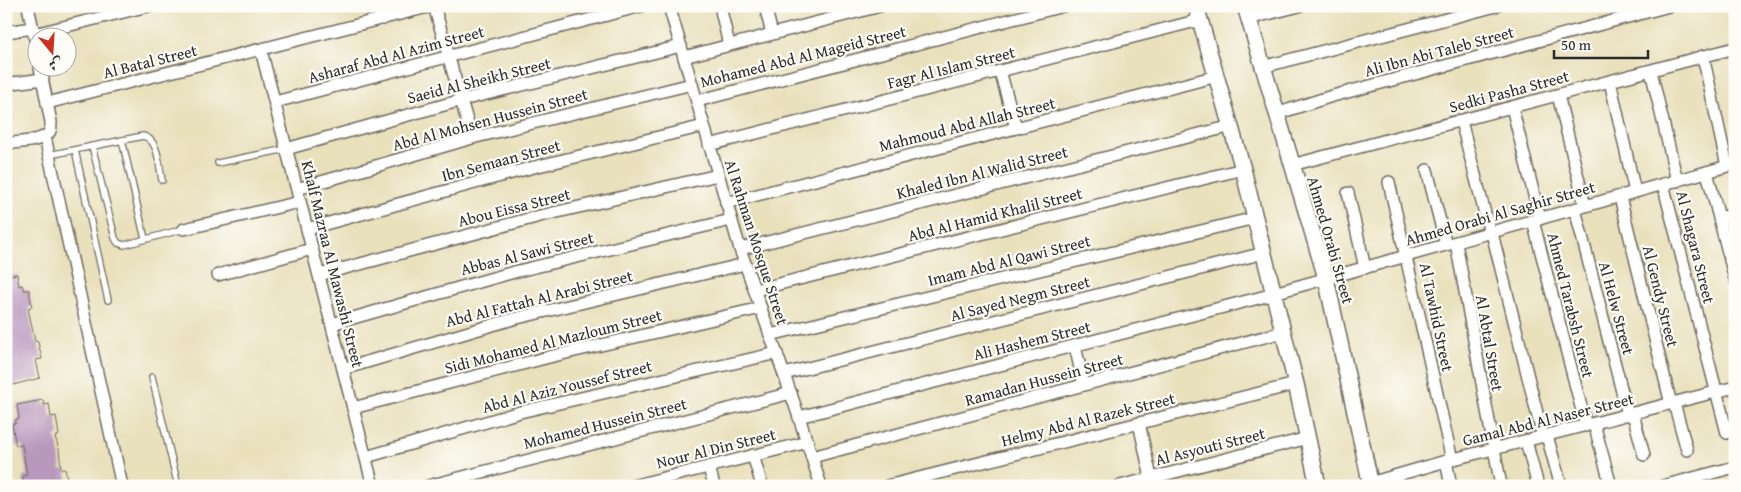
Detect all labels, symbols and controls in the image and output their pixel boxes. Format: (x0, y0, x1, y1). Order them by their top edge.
street label: Asharaf Abd Al Azim Street (305, 19, 487, 89)
street label: Mohamed Abd Al Mageid Street (698, 19, 909, 93)
street label: Ali Ibn Abi Taleb Street (1361, 19, 1517, 83)
north arrow (28, 28, 78, 78)
scale bar (1554, 28, 1647, 60)
text: 50 m (1561, 34, 1592, 55)
street label: Al Batal Street (100, 38, 200, 84)
street label: Fagr Al Islam Street (885, 39, 1018, 94)
street label: Saeid Al Sheikh Street (405, 50, 554, 109)
text: ش (46, 53, 66, 76)
street label: Sedki Pasha Street (1446, 63, 1572, 119)
street label: Abd Al Mohsen Hussein Street (390, 81, 591, 157)
street label: Mahmoud Abd Allah Street (876, 90, 1058, 158)
street label: Ibn Semaan Street (439, 133, 563, 187)
street label: Khaled Ibn Al Walid Street (894, 139, 1070, 205)
street label: Al Rahman Mosque Street (719, 156, 795, 328)
street label: Khalf Mazraa Al Mawashi Street (296, 158, 370, 370)
street label: Ahmed Orabi Street (1301, 173, 1361, 307)
street label: Ahmed Orabi Al Saghir Street (1402, 174, 1598, 252)
street label: Abou Eissa Street (455, 181, 573, 233)
street label: Abd Al Hamid Khalil Street (905, 181, 1085, 247)
street label: Al Shagara Street (1670, 188, 1722, 306)
street label: Abbas Al Sawi Street (458, 225, 596, 281)
street label: Imam Abd Al Qawi Street (925, 228, 1093, 292)
street label: Ahmed Tarabsh Street (1541, 230, 1601, 380)
street label: Al Gendy Street (1637, 243, 1685, 350)
street label: Al Helw Street (1593, 259, 1641, 358)
street label: Al Tawhid Street (1414, 260, 1460, 374)
street label: Abd Al Fattah Al Arabi Street (443, 263, 635, 333)
street label: Al Sayed Negm Street (948, 269, 1093, 327)
street label: Al Abtal Street (1470, 293, 1510, 393)
street label: Sidi Mohamed Al Mazloum Street (442, 302, 664, 380)
street label: Ali Hashem Street (971, 314, 1094, 366)
street label: Ramadan Hussein Street (962, 346, 1126, 412)
street label: Abd Al Aziz Youssef Street (480, 353, 655, 419)
street label: Helmy Abd Al Razek Street (999, 386, 1178, 452)
street label: Gamal Abd Al Naser Street (1460, 386, 1637, 452)
street label: Mohamed Hussein Street (521, 391, 689, 455)
street label: Nour Al Din Street (654, 421, 779, 474)
street label: Al Asyouti Street (1153, 421, 1268, 471)

